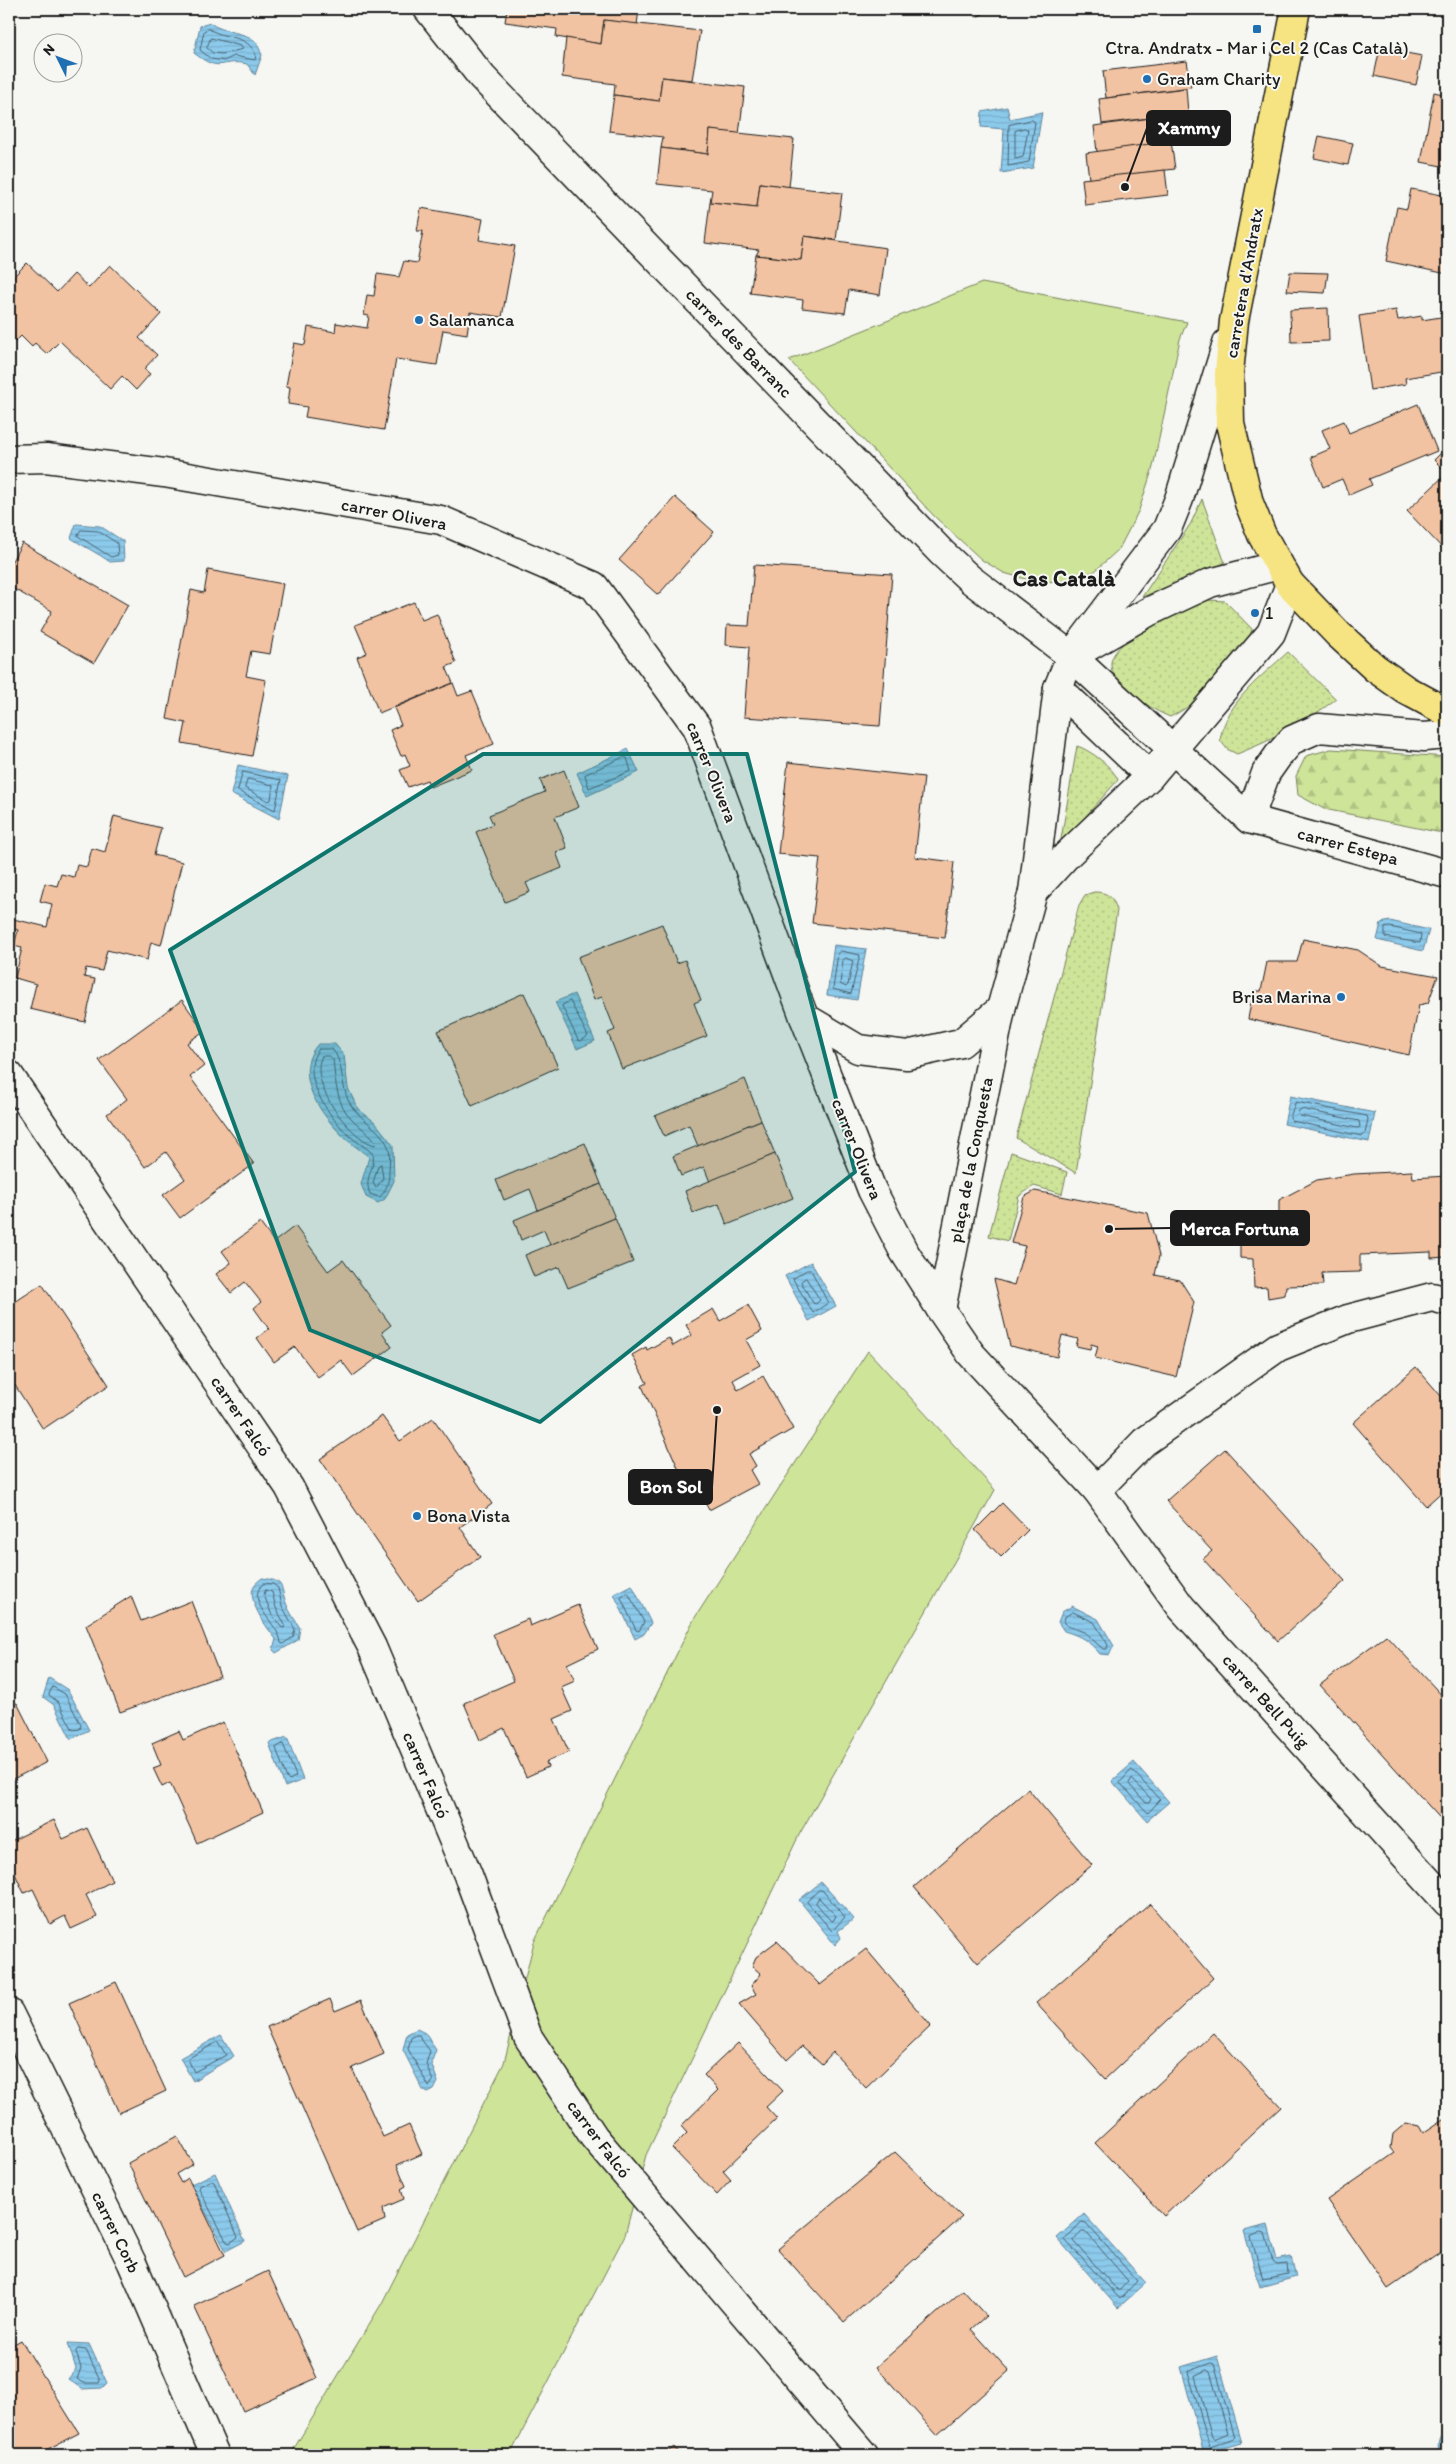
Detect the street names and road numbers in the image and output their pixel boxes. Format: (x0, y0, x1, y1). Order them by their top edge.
street label: carretera d'Andratx (1220, 206, 1268, 360)
street label: carrer des Barranc (681, 283, 797, 403)
street label: carrer Olivera (339, 493, 449, 535)
street label: carrer Olivera (682, 718, 742, 826)
street label: carrer Estepa (1295, 822, 1402, 870)
street label: plaça de la Conquesta (944, 1075, 998, 1245)
street label: carrer Olivera (827, 1095, 887, 1203)
street label: carrer Falcó (206, 1371, 276, 1461)
street label: carrer Bell Puig (1218, 1649, 1315, 1754)
street label: carrer Falcó (398, 1728, 454, 1822)
street label: carrer Falcó (562, 2095, 636, 2183)
street label: carrer Corb (87, 2187, 145, 2277)

